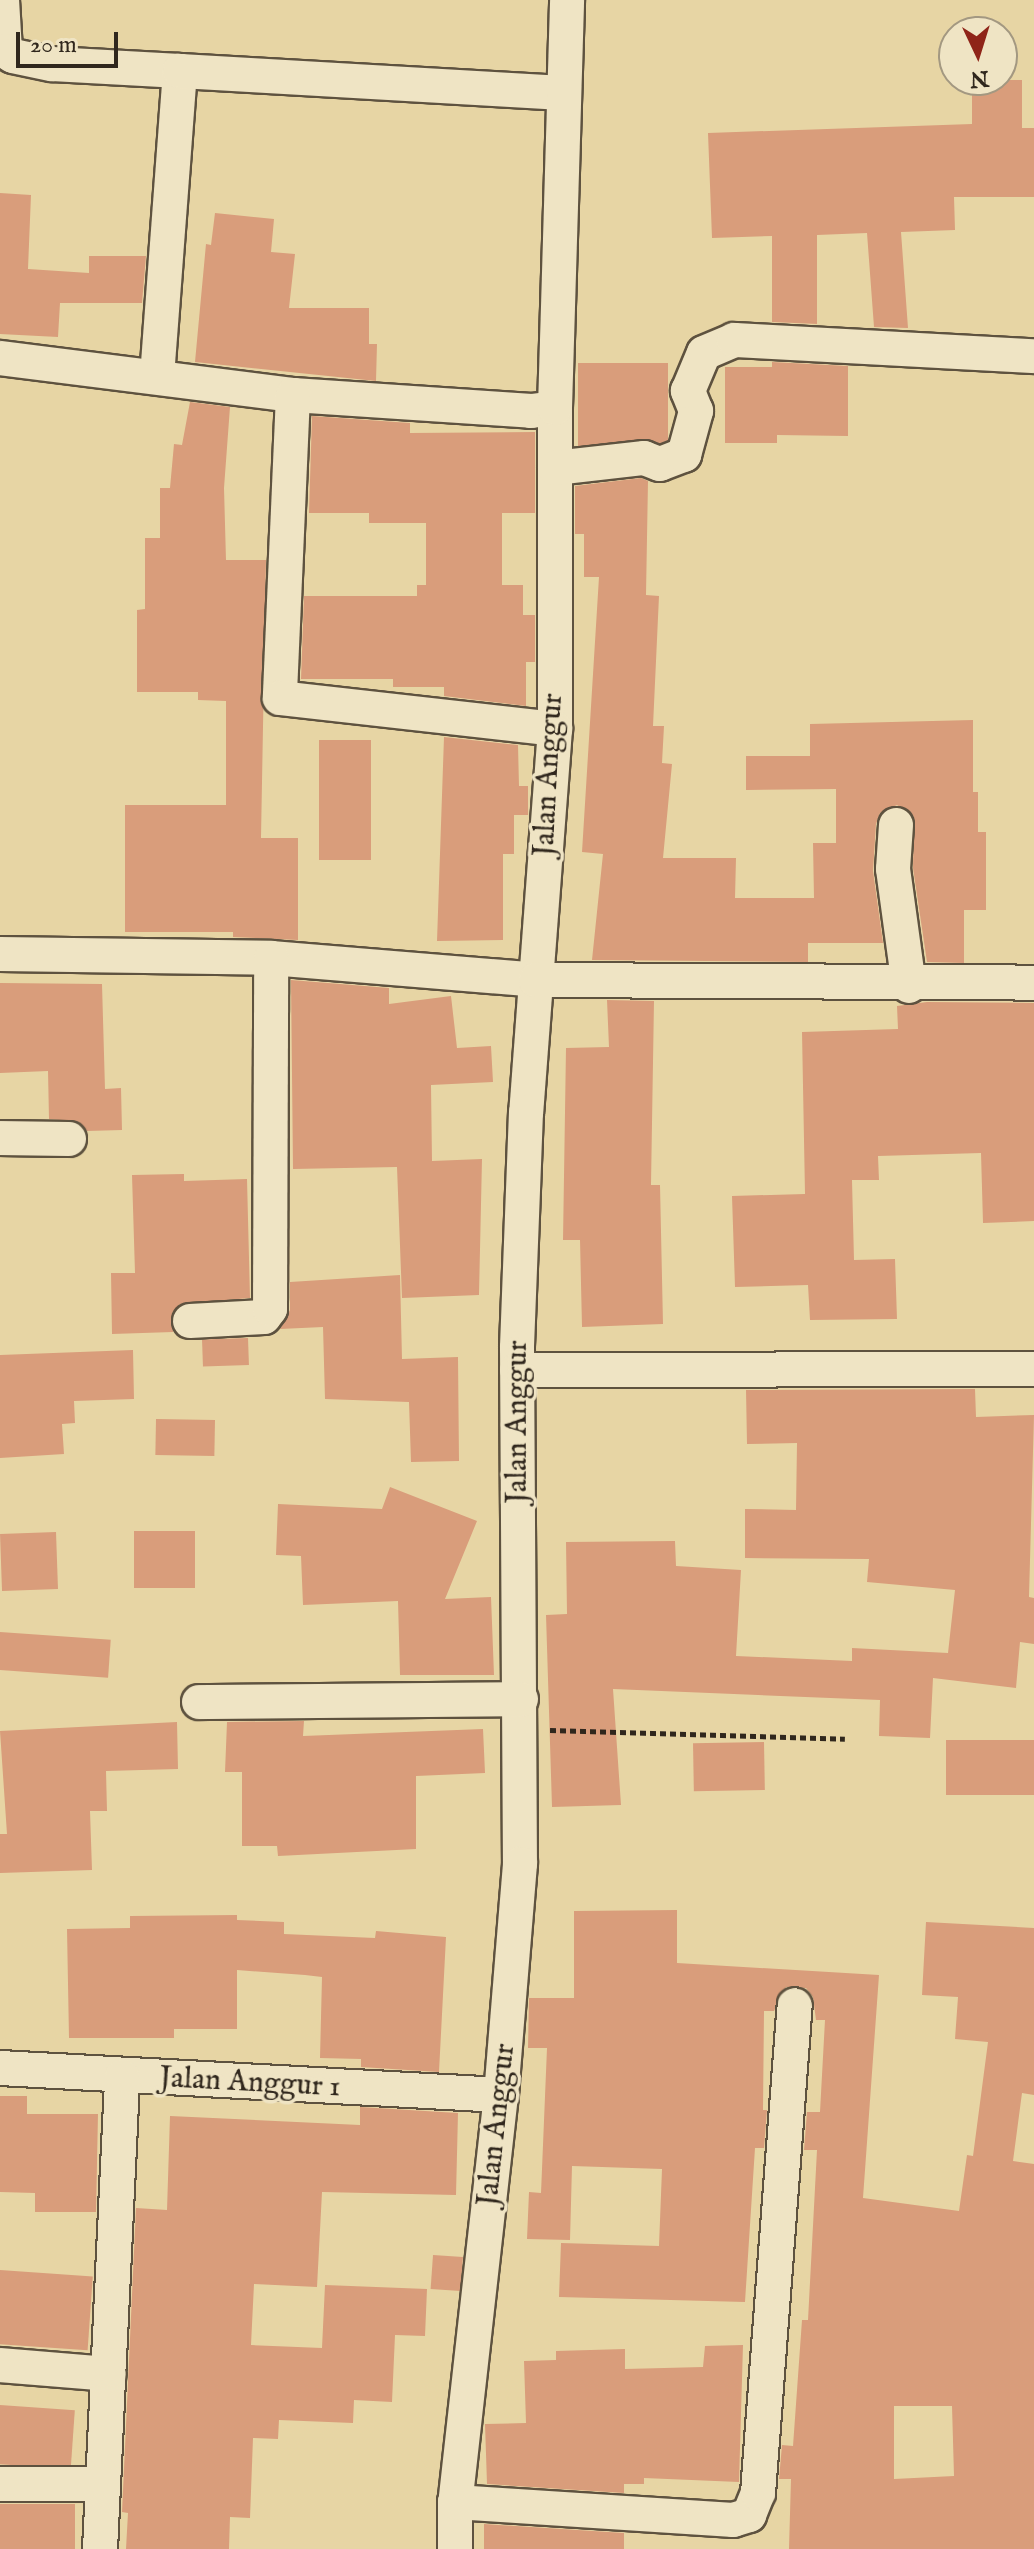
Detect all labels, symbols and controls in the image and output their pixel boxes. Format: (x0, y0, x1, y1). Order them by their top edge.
scale bar (20, 16, 122, 66)
north arrow (938, 16, 1018, 96)
text: 20 m (30, 30, 77, 61)
text: N (969, 63, 990, 93)
street label: Jalan Anggur (527, 692, 571, 858)
street label: Jalan Anggur (500, 1340, 536, 1504)
street label: Jalan Anggur (471, 2042, 523, 2208)
street label: Jalan Anggur 1 (159, 2060, 341, 2106)

